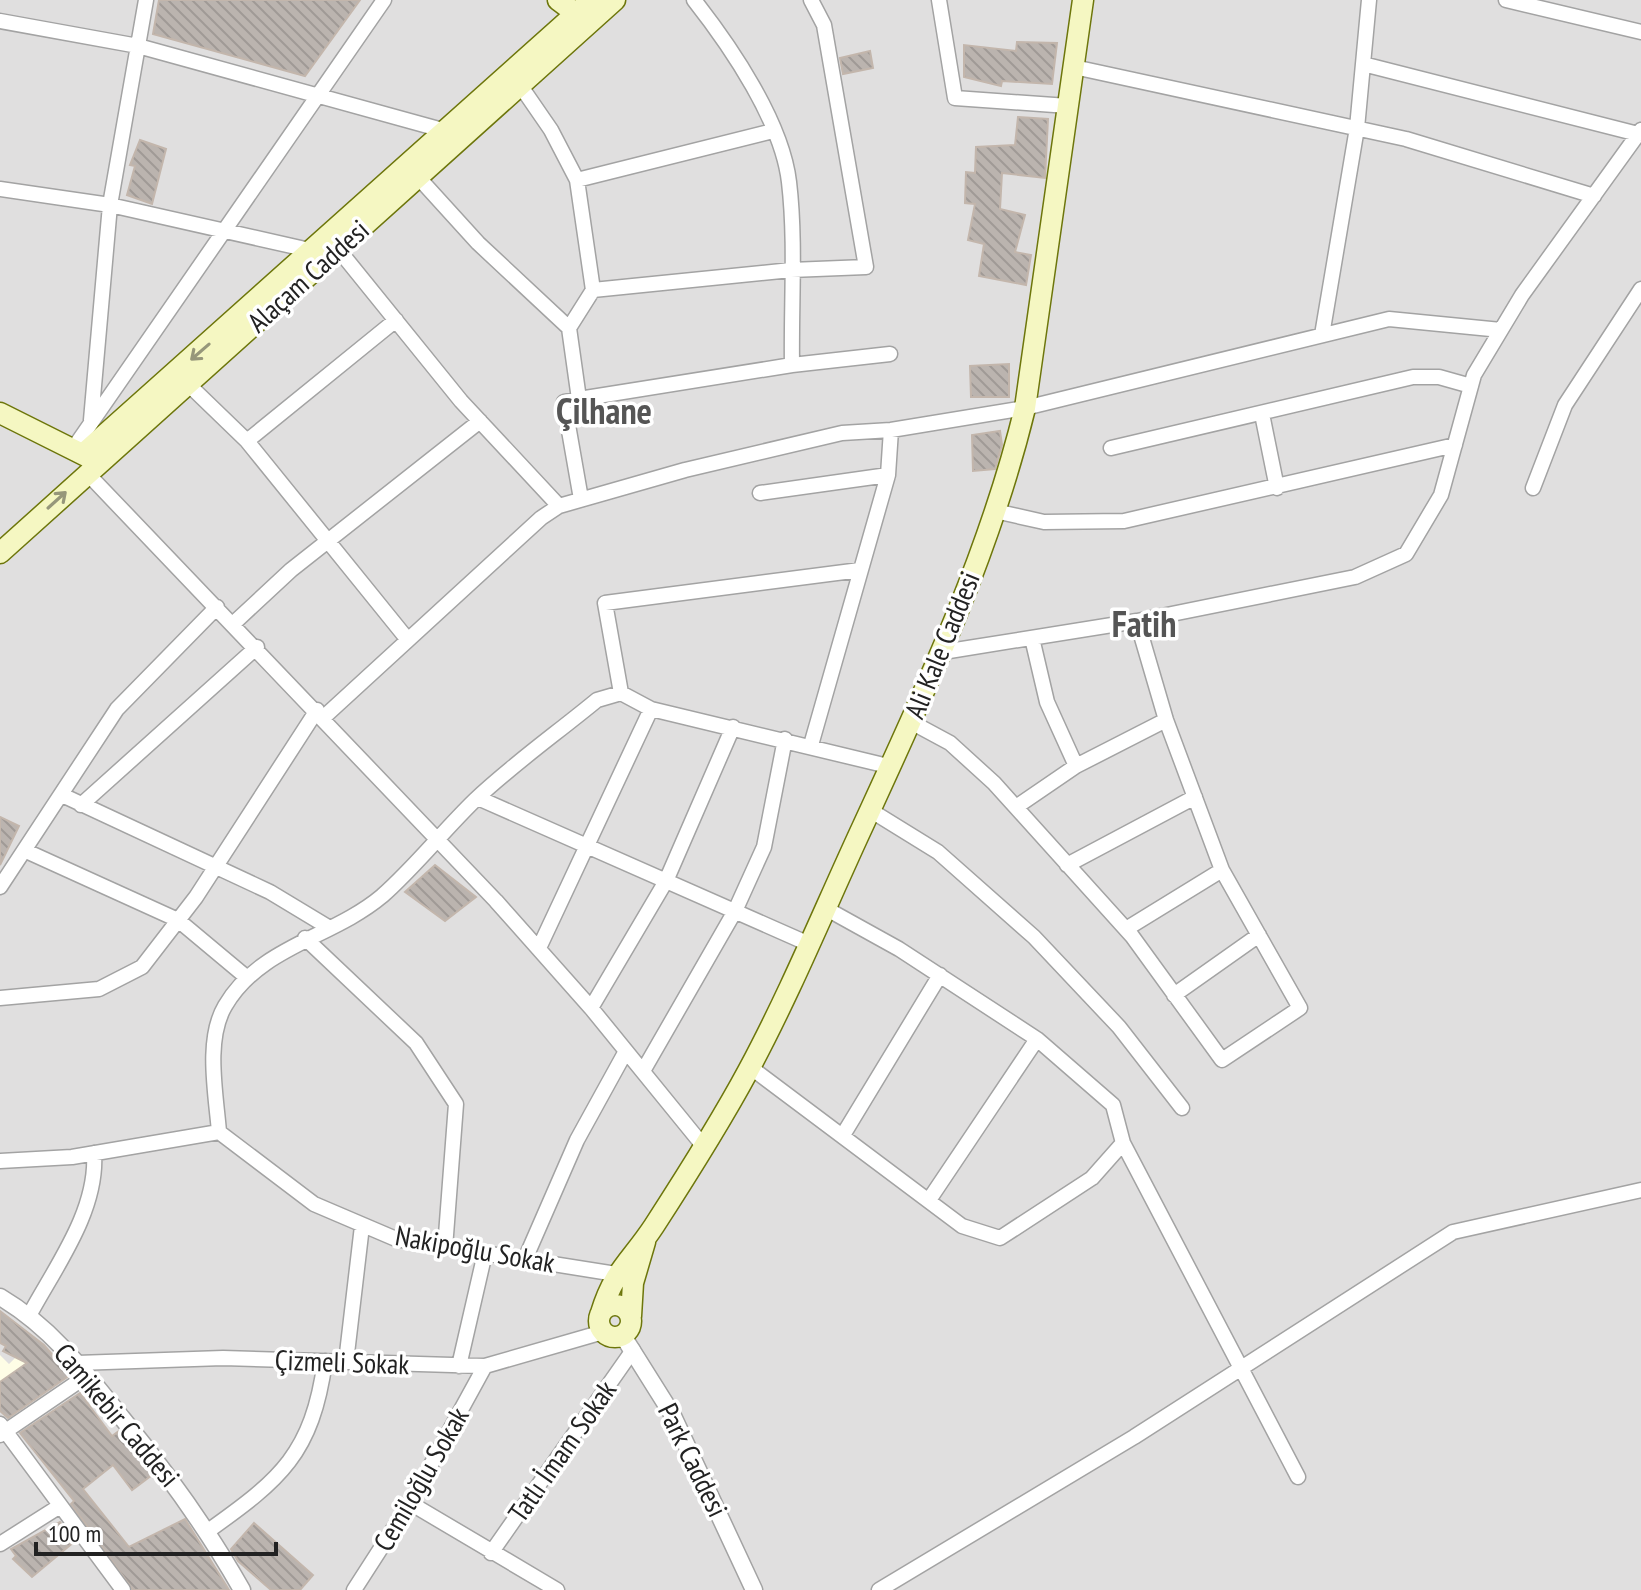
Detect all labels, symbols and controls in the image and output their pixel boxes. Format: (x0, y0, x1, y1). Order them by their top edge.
street label: Alaçam Caddesi (239, 211, 376, 340)
one-way arrow (190, 343, 210, 361)
district label: Çilhane (556, 387, 652, 434)
one-way arrow (47, 491, 67, 509)
street label: Ali Kale Caddesi (895, 566, 988, 724)
district label: Fatih (1112, 600, 1176, 647)
street label: Nakipoğlu Sokak (392, 1216, 558, 1281)
street label: Camikebir Caddesi (46, 1335, 188, 1494)
street label: Çizmeli Sokak (274, 1341, 410, 1382)
street label: Tatlı İmam Sokak (499, 1373, 624, 1529)
street label: Park Caddesi (650, 1397, 737, 1523)
street label: Cemiloğlu Sokak (364, 1400, 477, 1557)
scale bar (36, 1506, 276, 1556)
text: 100 m (48, 1518, 101, 1549)

